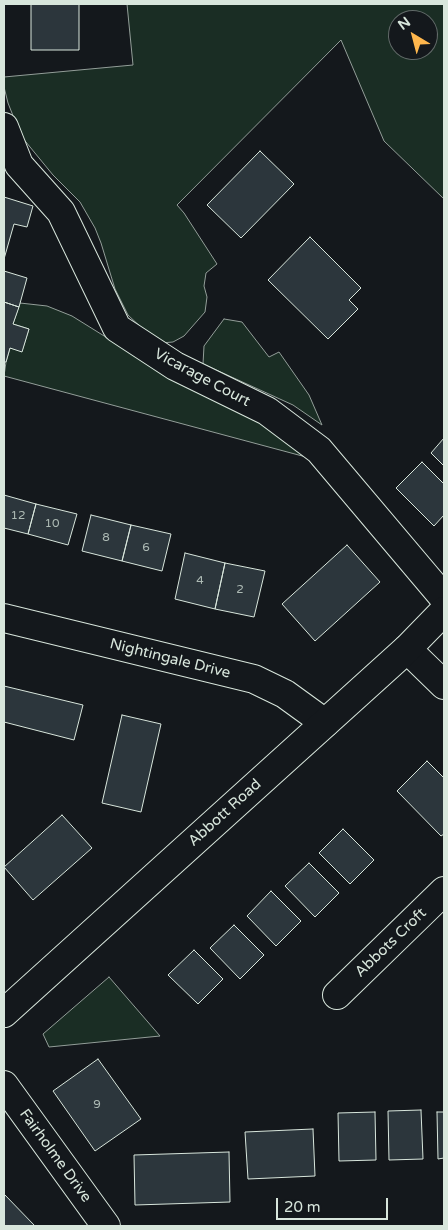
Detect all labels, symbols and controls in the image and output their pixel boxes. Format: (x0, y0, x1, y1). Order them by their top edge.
north arrow (388, 10, 438, 60)
text: N (395, 13, 414, 34)
street label: Vicarage Court (151, 345, 253, 411)
house number: 12 (10, 509, 26, 523)
house number: 10 (44, 517, 60, 531)
house number: 8 (102, 531, 110, 545)
house number: 6 (142, 541, 150, 555)
house number: 4 (196, 574, 204, 588)
house number: 2 (236, 583, 244, 597)
street label: Nightingale Drive (108, 635, 232, 683)
street label: Abbott Road (185, 775, 265, 851)
street label: Abbots Croft (352, 905, 430, 981)
house number: 9 (93, 1098, 101, 1112)
street label: Fairholme Drive (15, 1106, 95, 1206)
scale bar (278, 1188, 390, 1220)
text: 20 m (284, 1198, 321, 1216)

